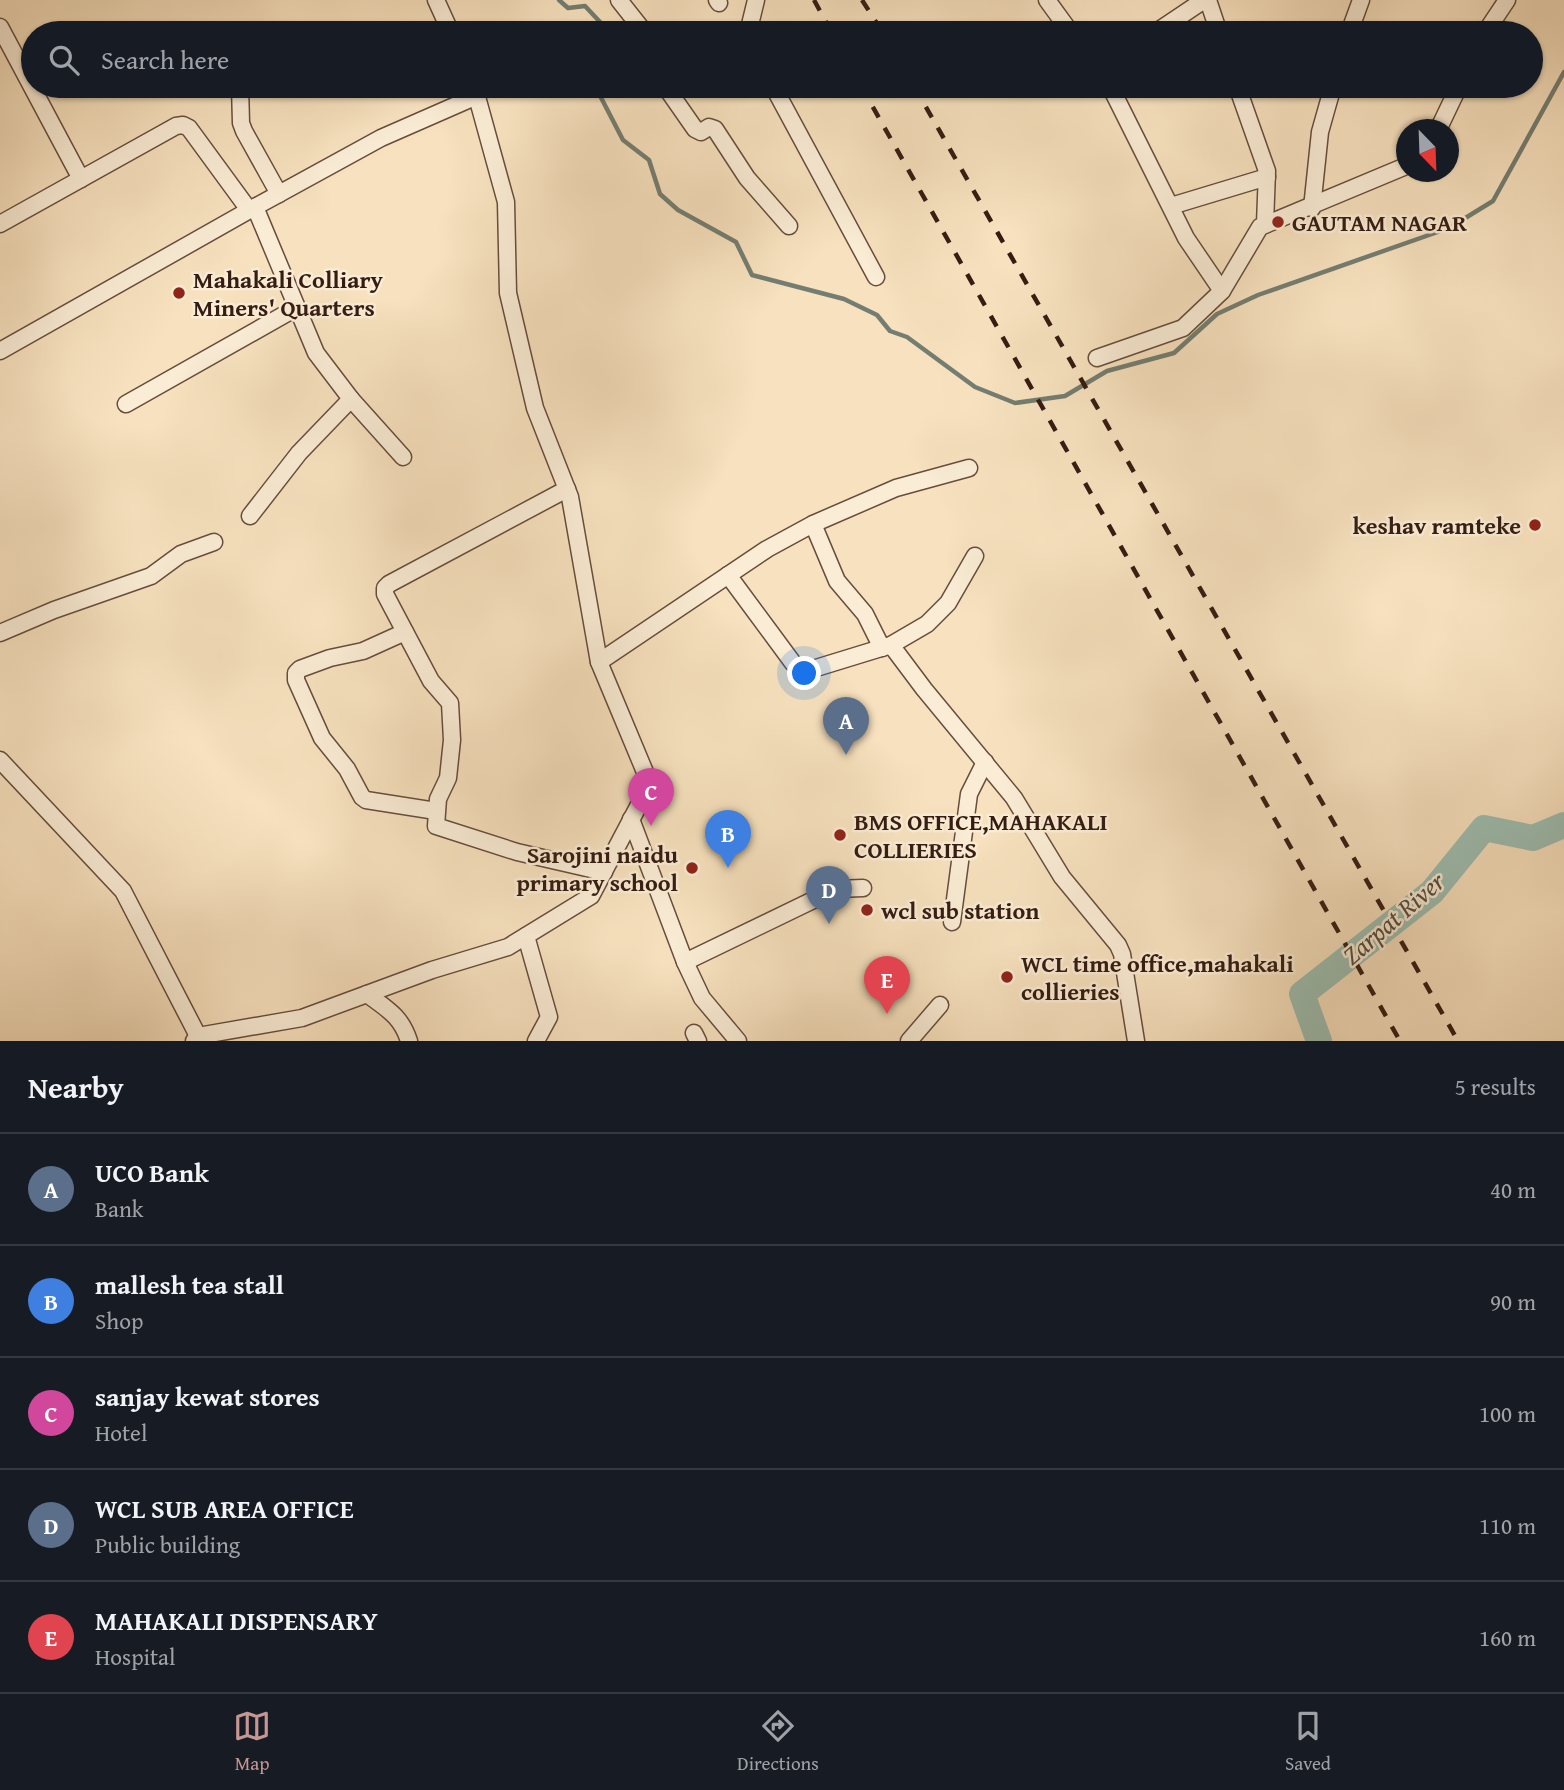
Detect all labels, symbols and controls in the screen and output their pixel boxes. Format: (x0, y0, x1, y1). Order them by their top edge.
search box (21, 21, 1543, 98)
text: Search here (101, 40, 229, 79)
icon: search (45, 41, 83, 79)
north arrow (1396, 119, 1459, 182)
place label: GAUTAM NAGAR (1292, 205, 1467, 240)
marker: GAUTAM NAGAR (1270, 214, 1286, 230)
place label: Mahakali Colliary Miners' Quarters (193, 262, 384, 325)
marker: Mahakali Colliary Miners' Quarters (171, 285, 187, 301)
place label: keshav ramteke (1353, 508, 1521, 543)
marker: keshav ramteke (1527, 517, 1543, 533)
your location (787, 656, 821, 690)
pin: A (823, 697, 869, 755)
pin: C (628, 768, 674, 826)
place label: BMS OFFICE,MAHAKALI COLLIERIES (854, 804, 1108, 867)
pin: B (705, 810, 751, 868)
marker: BMS OFFICE,MAHAKALI COLLIERIES (832, 827, 848, 843)
place label: Sarojini naidu primary school (516, 837, 679, 900)
marker: Sarojini naidu primary school (684, 860, 700, 876)
water label: Zarpat River (1333, 861, 1454, 974)
pin: D (806, 866, 852, 924)
place label: wcl sub station (881, 893, 1039, 928)
marker: wcl sub station (859, 902, 875, 918)
place label: WCL time office,mahakali collieries (1021, 946, 1294, 1009)
pin: E (864, 956, 910, 1014)
marker: WCL time office,mahakali collieries (999, 969, 1015, 985)
text: Nearby (28, 1065, 124, 1109)
text: 5 results (1455, 1070, 1536, 1103)
text: UCO Bank (95, 1153, 209, 1192)
text: A (44, 1173, 58, 1206)
text: 40 m (1490, 1173, 1536, 1206)
text: Bank (95, 1192, 144, 1225)
text: mallesh tea stall (95, 1265, 284, 1304)
text: B (44, 1285, 58, 1318)
text: 90 m (1490, 1285, 1536, 1318)
text: Shop (95, 1304, 143, 1337)
text: sanjay kewat stores (95, 1377, 320, 1416)
text: C (44, 1397, 58, 1430)
text: 100 m (1479, 1397, 1536, 1430)
text: Hotel (95, 1416, 147, 1449)
text: WCL SUB AREA OFFICE (95, 1489, 354, 1528)
text: D (44, 1509, 58, 1542)
text: 110 m (1479, 1509, 1536, 1542)
text: Public building (95, 1528, 240, 1561)
text: MAHAKALI DISPENSARY (95, 1601, 378, 1640)
text: E (45, 1621, 57, 1654)
text: 160 m (1479, 1621, 1536, 1654)
text: Hospital (95, 1640, 175, 1673)
tab: Map (233, 1707, 271, 1777)
tab: Directions (737, 1707, 819, 1777)
tab: Saved (1285, 1707, 1331, 1777)

